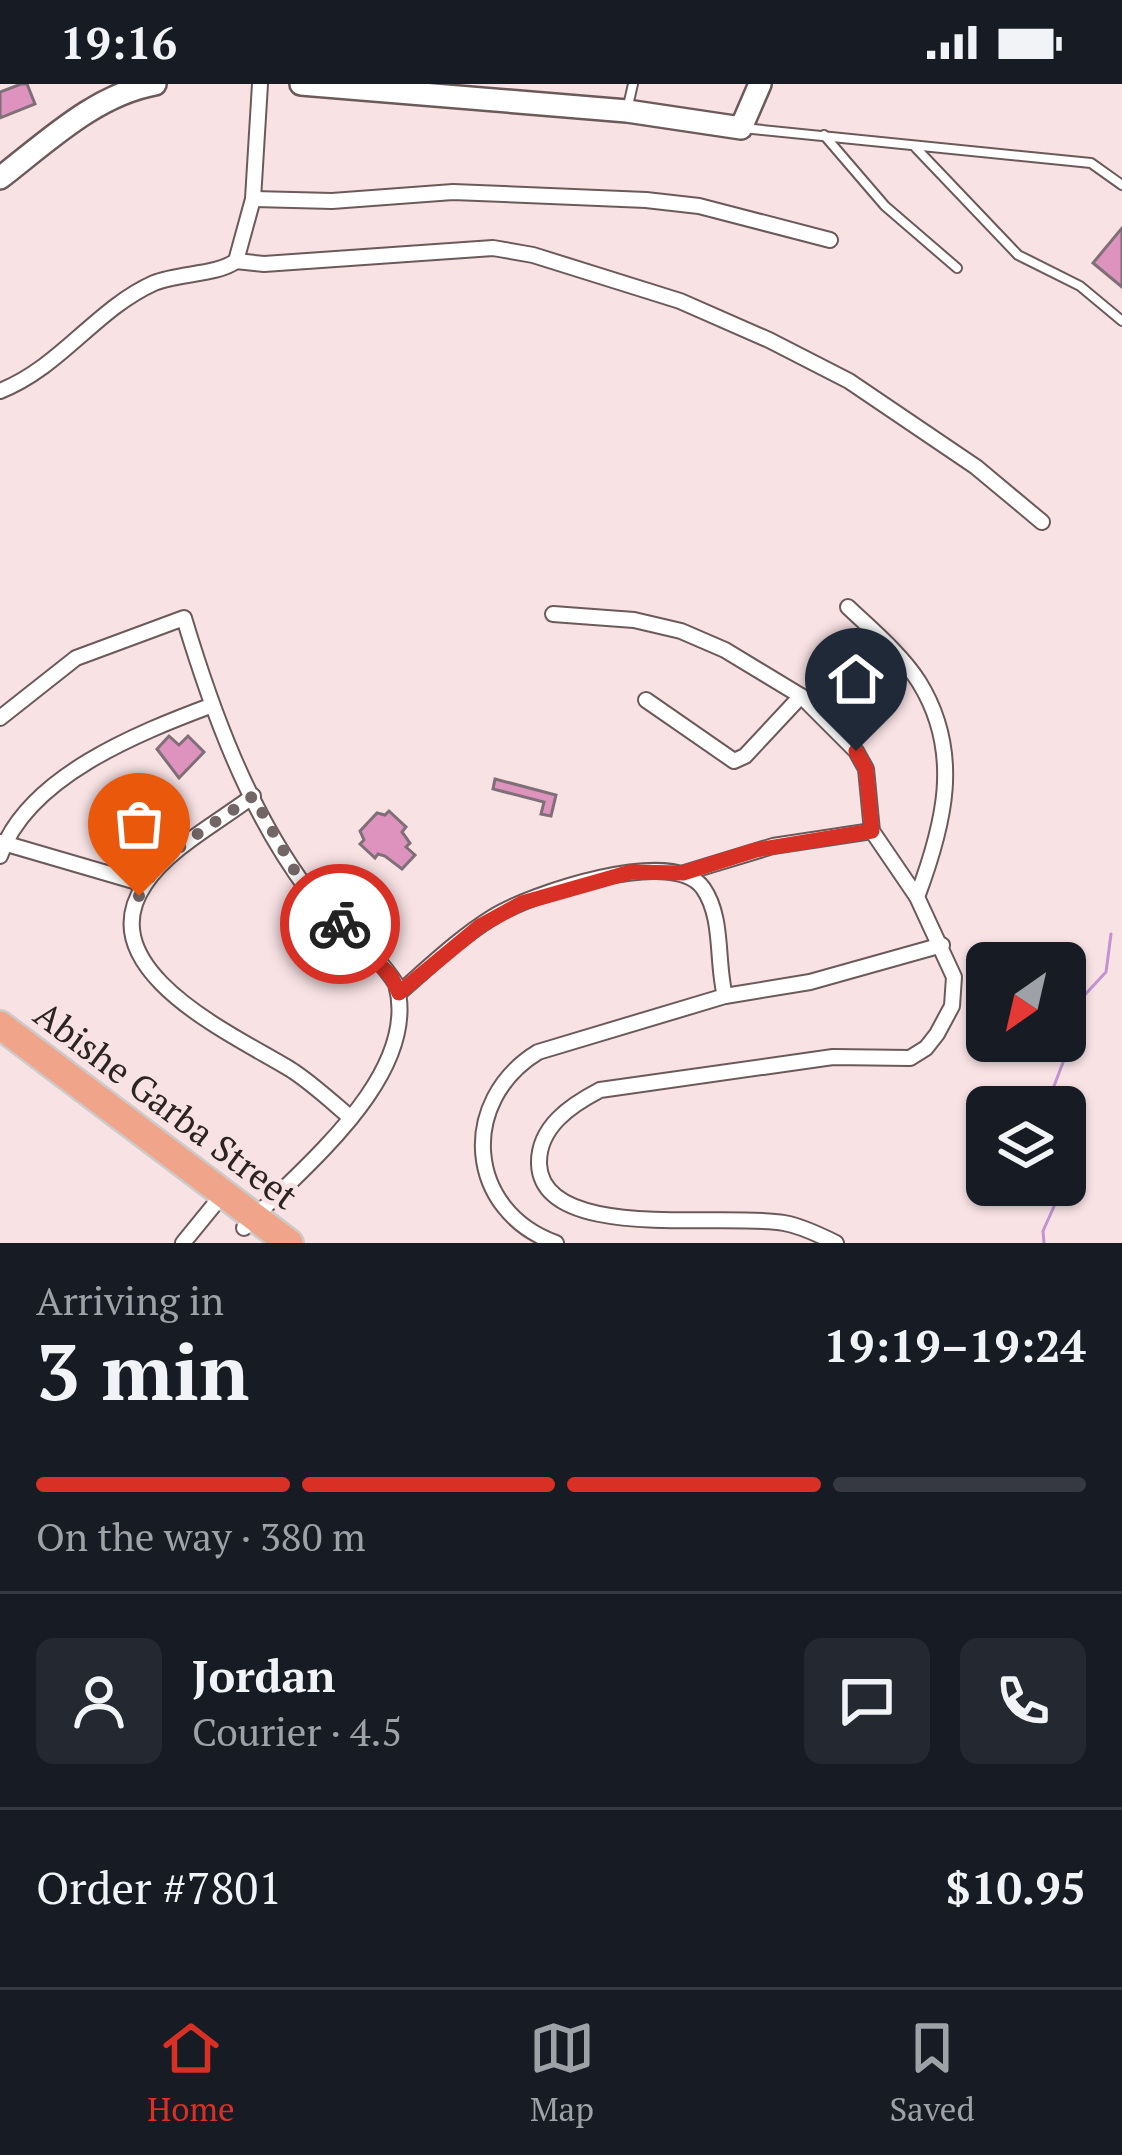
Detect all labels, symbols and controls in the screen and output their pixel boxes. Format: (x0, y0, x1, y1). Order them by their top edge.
text: 19:16 (60, 12, 177, 72)
pin (805, 628, 907, 751)
icon: home (823, 646, 889, 712)
pin (88, 773, 190, 896)
icon: bag (106, 791, 172, 857)
courier (280, 864, 400, 984)
icon: bike (307, 891, 373, 957)
north arrow (966, 942, 1086, 1062)
map controls (966, 942, 1086, 1206)
street label: Abishe Garba Street (25, 990, 307, 1219)
button: layers (966, 1086, 1086, 1206)
text: Arriving in (36, 1274, 224, 1326)
text: 19:19–19:24 (824, 1315, 1086, 1375)
text: 3 min (36, 1319, 249, 1422)
text: On the way · 380 m (36, 1510, 366, 1562)
button: person (36, 1638, 162, 1764)
button: chat (804, 1638, 930, 1764)
button: phone (960, 1638, 1086, 1764)
text: Jordan (192, 1645, 336, 1705)
text: Courier · 4.5 (192, 1705, 402, 1757)
text: Order #7801 (36, 1857, 282, 1917)
text: $10.95 (946, 1857, 1086, 1917)
tab: Home (147, 2015, 235, 2130)
tab: Map (529, 2015, 595, 2130)
tab: Saved (889, 2015, 975, 2130)

